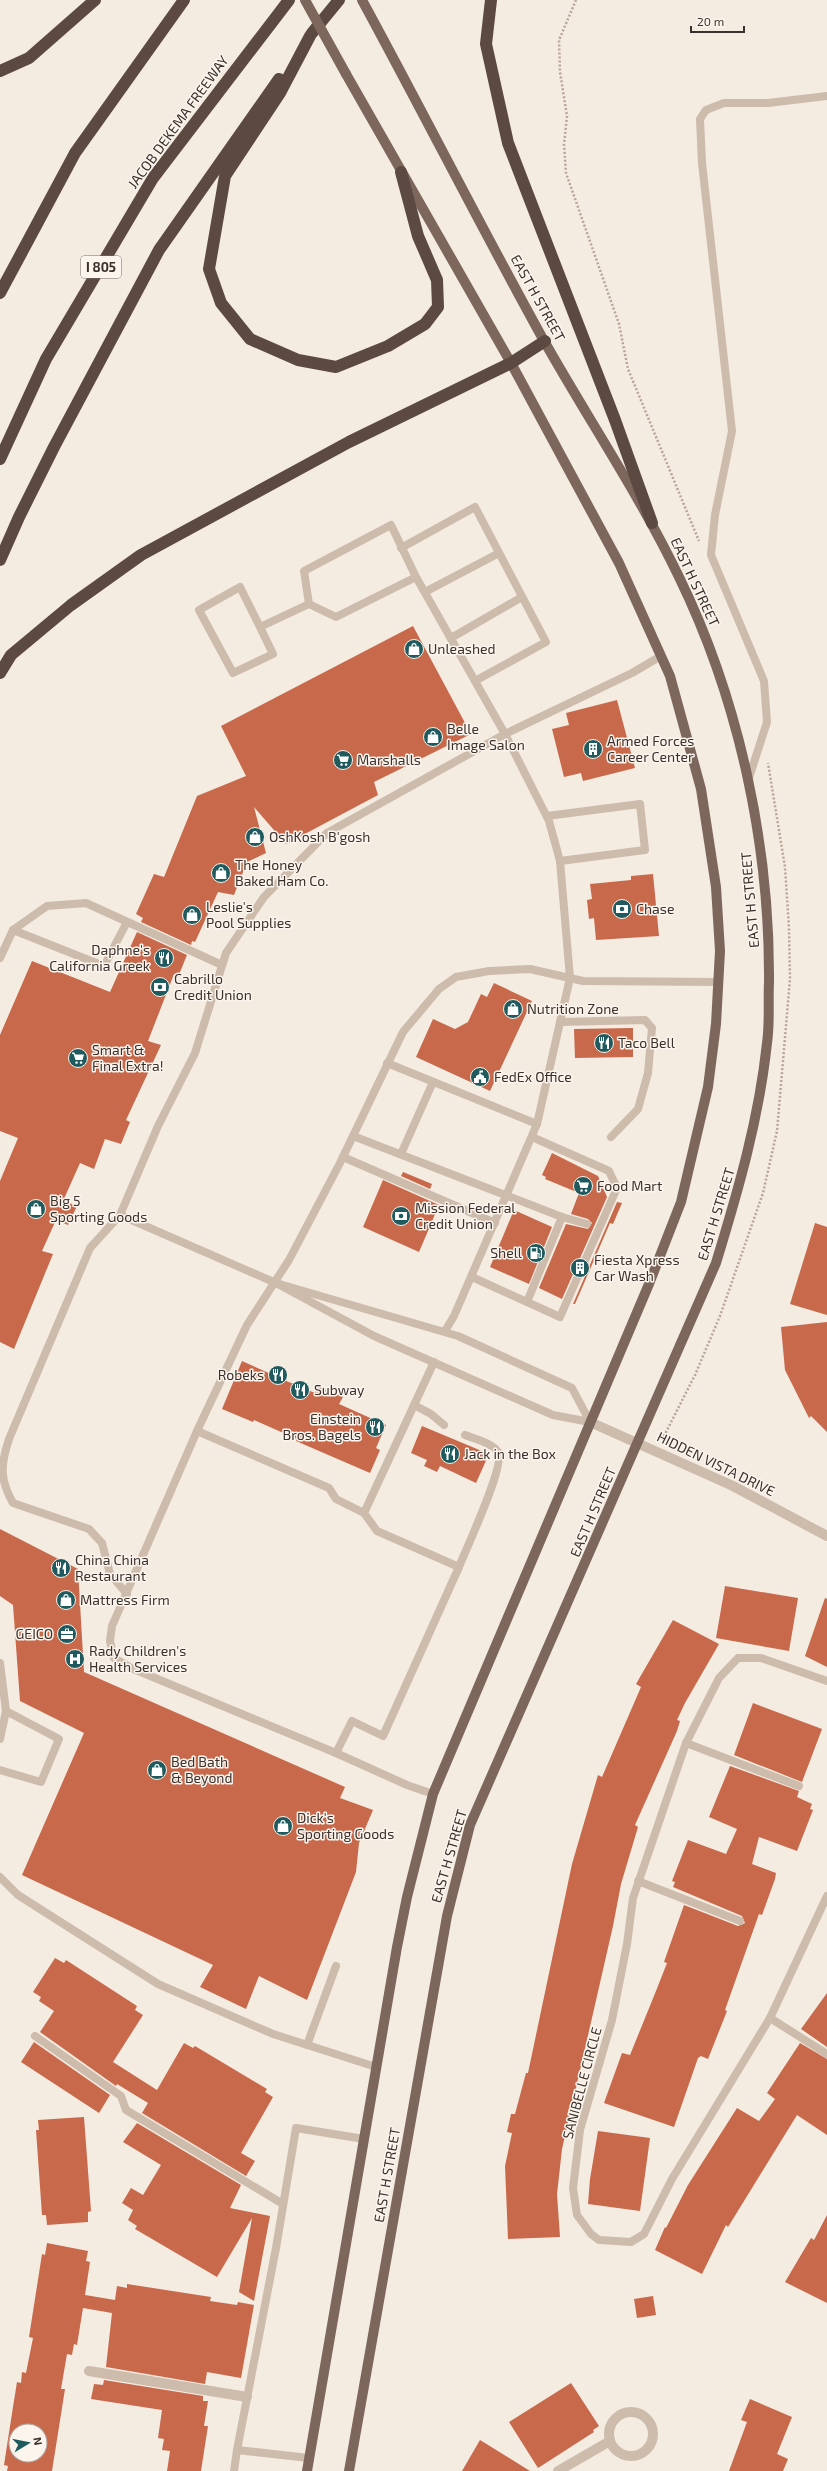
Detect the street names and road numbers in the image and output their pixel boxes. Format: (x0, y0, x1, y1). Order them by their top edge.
street label: JACOB DEKEMA FREEWAY (124, 52, 232, 191)
street label: EAST H STREET (508, 252, 569, 344)
road number: I 805 (81, 256, 121, 278)
street label: EAST H STREET (667, 535, 723, 629)
street label: EAST H STREET (737, 851, 762, 949)
street label: EAST H STREET (693, 1165, 738, 1262)
street label: HIDDEN VISTA DRIVE (655, 1428, 778, 1500)
street label: EAST H STREET (566, 1464, 619, 1559)
street label: EAST H STREET (427, 1807, 470, 1904)
street label: SANIBELLE CIRCLE (558, 2025, 605, 2141)
street label: EAST H STREET (370, 2126, 403, 2224)

